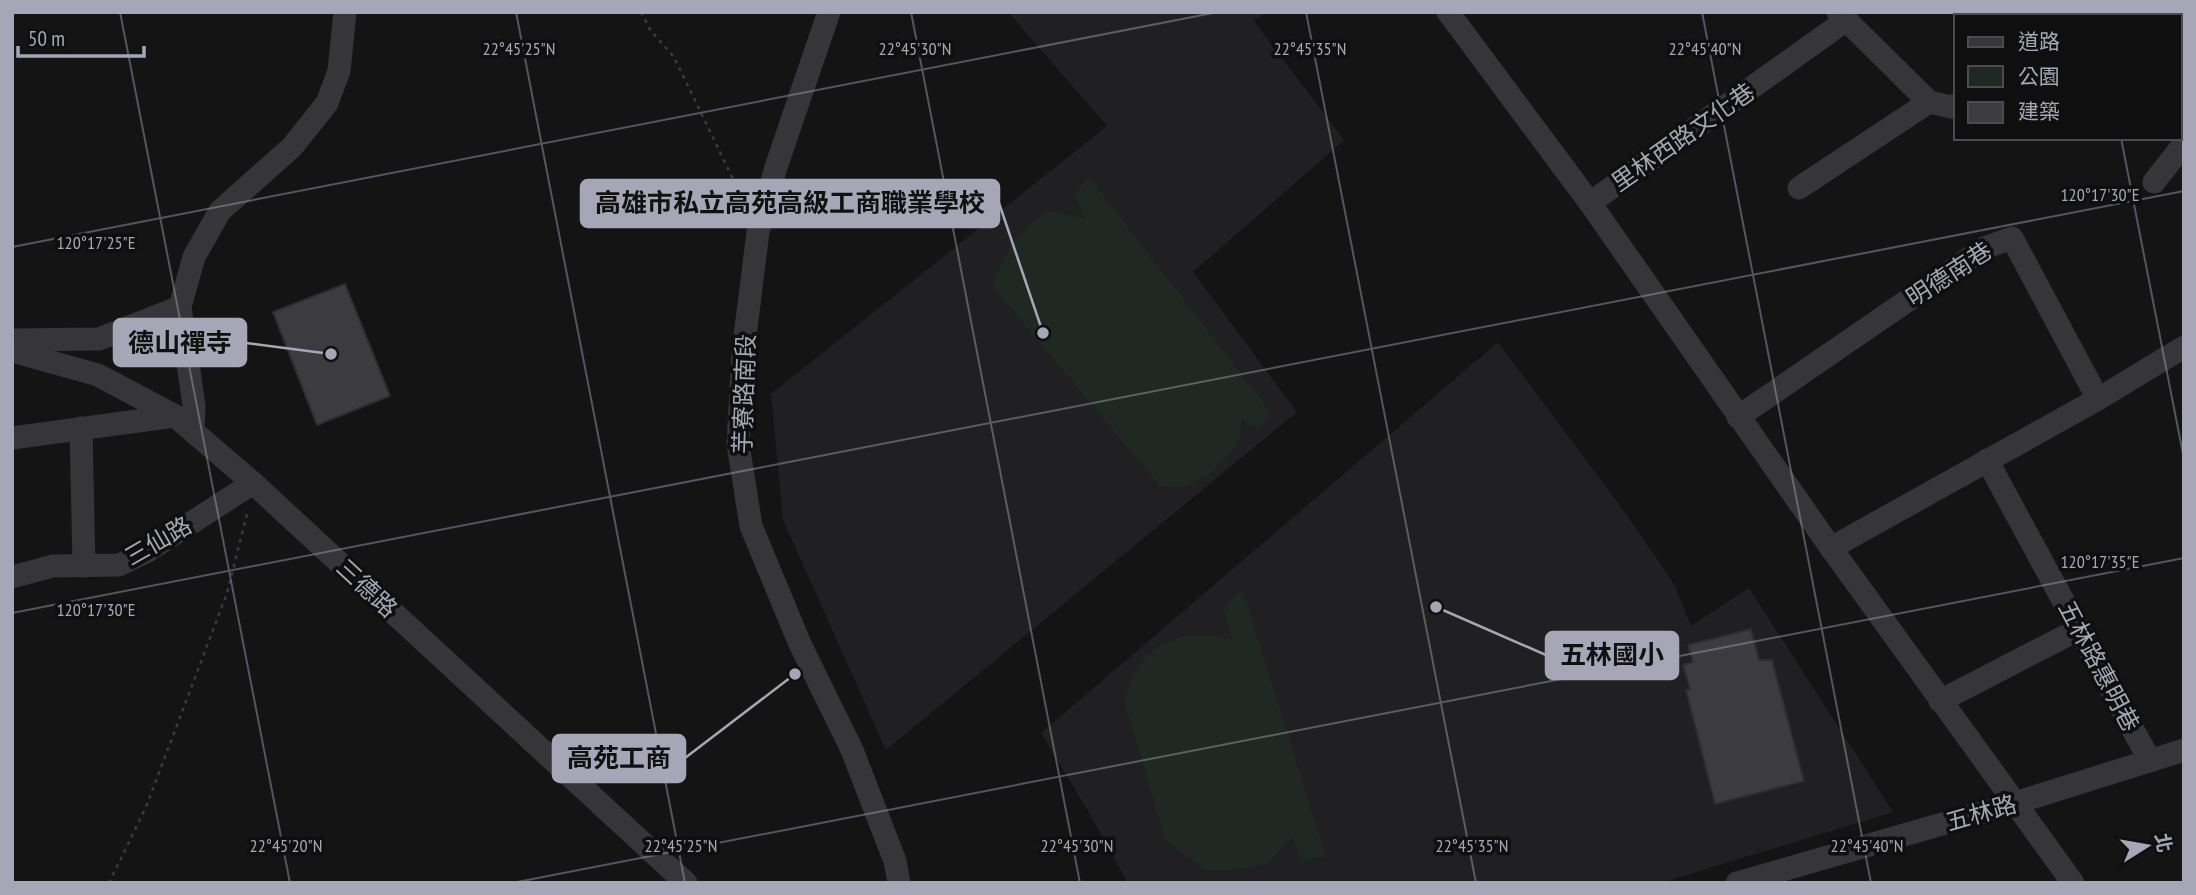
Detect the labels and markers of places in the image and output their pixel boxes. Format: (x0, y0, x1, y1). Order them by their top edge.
callout: 高雄市私立高苑高級工商職業學校 (581, 180, 999, 227)
callout: 德山禪寺 (114, 319, 246, 366)
callout: 五林國小 (1546, 632, 1678, 679)
callout: 高苑工商 (553, 735, 685, 782)

